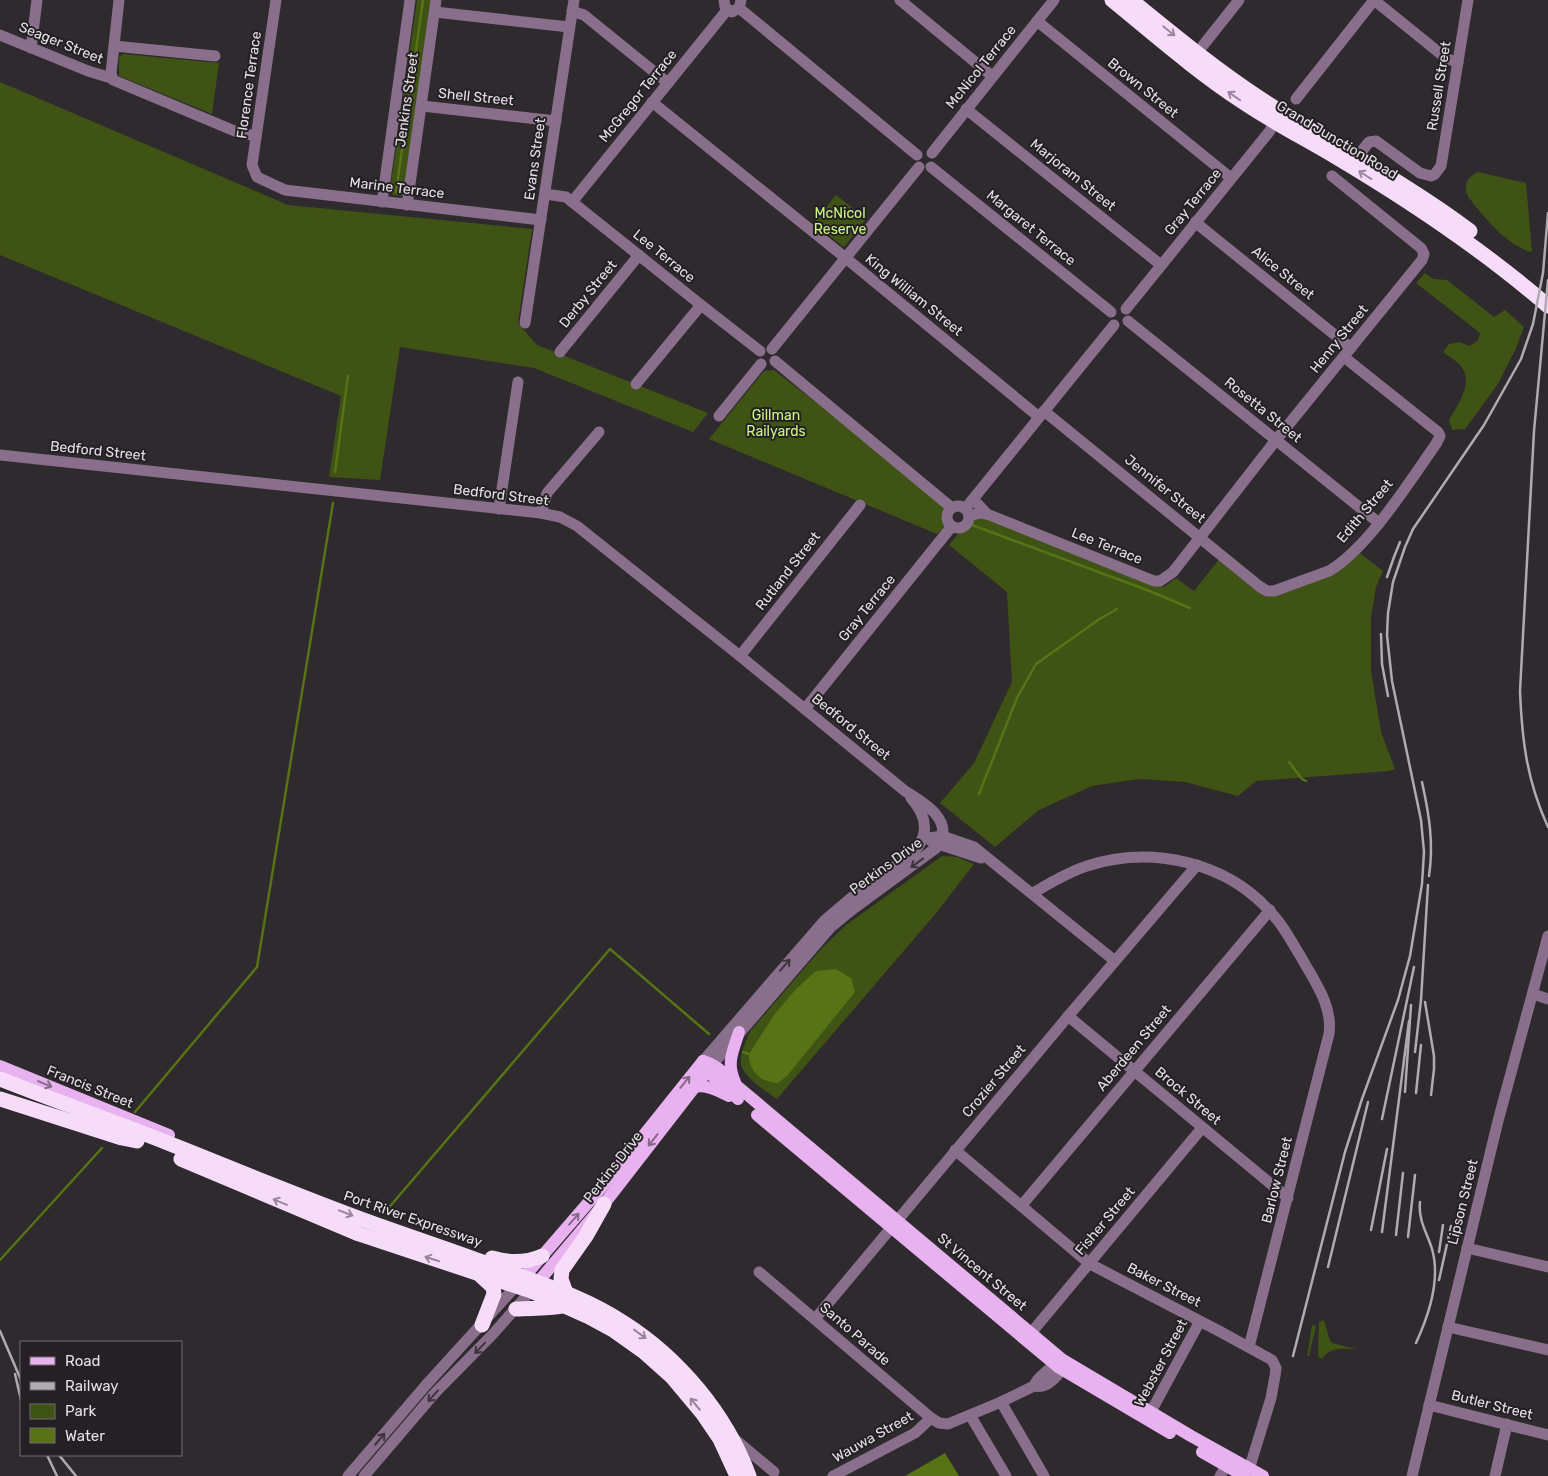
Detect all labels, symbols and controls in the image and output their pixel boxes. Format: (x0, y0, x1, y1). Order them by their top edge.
street label: Seager Street (16, 18, 106, 68)
street label: McNicol Terrace (942, 22, 1020, 112)
one-way arrow (1162, 25, 1175, 36)
street label: Florence Terrace (233, 30, 265, 140)
street label: Russell Street (1424, 40, 1455, 132)
street label: McGregor Terrace (595, 46, 681, 146)
street label: Jenkins Street (392, 51, 422, 148)
street label: Brown Street (1104, 54, 1182, 122)
street label: Shell Street (437, 85, 515, 109)
one-way arrow (1227, 91, 1241, 101)
street label: Grand Junction Road (1273, 97, 1401, 183)
street label: Evans Street (521, 116, 549, 201)
street label: Marjoram Street (1027, 135, 1120, 215)
street label: Gray Terrace (1161, 165, 1225, 239)
one-way arrow (1359, 170, 1373, 180)
street label: Marine Terrace (349, 174, 446, 202)
street label: Margaret Terrace (983, 187, 1079, 269)
park label: McNicol Reserve (814, 205, 866, 238)
street label: Lee Terrace (630, 226, 699, 286)
street label: Alice Street (1248, 243, 1318, 304)
street label: King William Street (862, 250, 967, 340)
street label: Derby Street (556, 256, 621, 331)
street label: Henry Street (1306, 301, 1372, 377)
street label: Rosetta Street (1221, 374, 1306, 447)
park label: Gillman Railyards (746, 407, 806, 440)
street label: Bedford Street (49, 438, 147, 465)
street label: Jennifer Street (1121, 451, 1209, 527)
street label: Edith Street (1333, 475, 1397, 546)
street label: Bedford Street (452, 481, 550, 509)
street label: Lee Terrace (1069, 524, 1145, 568)
street label: Rutland Street (752, 528, 824, 614)
street label: Gray Terrace (835, 571, 899, 645)
street label: Bedford Street (808, 690, 894, 764)
street label: Perkins Drive (846, 834, 926, 898)
one-way arrow (910, 858, 924, 868)
one-way arrow (779, 959, 790, 972)
street label: Aberdeen Street (1093, 1001, 1175, 1094)
street label: Crozier Street (959, 1041, 1030, 1121)
street label: Francis Street (44, 1062, 136, 1112)
street label: Brock Street (1151, 1063, 1225, 1129)
one-way arrow (680, 1076, 691, 1089)
one-way arrow (37, 1080, 52, 1090)
street label: Perkins Drive (580, 1128, 646, 1206)
one-way arrow (647, 1133, 658, 1146)
street label: Barlow Street (1258, 1135, 1296, 1225)
street label: Lipson Street (1444, 1157, 1482, 1246)
street label: Fisher Street (1071, 1183, 1139, 1259)
street label: Port River Expressway (342, 1187, 485, 1251)
one-way arrow (273, 1196, 288, 1206)
one-way arrow (338, 1209, 354, 1218)
one-way arrow (569, 1213, 580, 1226)
street label: St Vincent Street (934, 1230, 1031, 1315)
one-way arrow (425, 1254, 441, 1263)
street label: Baker Street (1124, 1259, 1204, 1311)
street label: Santo Parade (816, 1299, 894, 1369)
street label: Webster Street (1131, 1316, 1191, 1410)
one-way arrow (633, 1329, 647, 1339)
legend (20, 1341, 182, 1456)
one-way arrow (474, 1342, 486, 1354)
text: Road (65, 1352, 101, 1370)
text: Railway (65, 1377, 119, 1395)
street label: Butler Street (1449, 1387, 1535, 1423)
one-way arrow (427, 1390, 439, 1403)
one-way arrow (689, 1398, 701, 1411)
text: Park (65, 1402, 96, 1420)
street label: Wauwa Street (830, 1408, 917, 1466)
text: Water (65, 1427, 105, 1445)
one-way arrow (374, 1433, 385, 1446)

